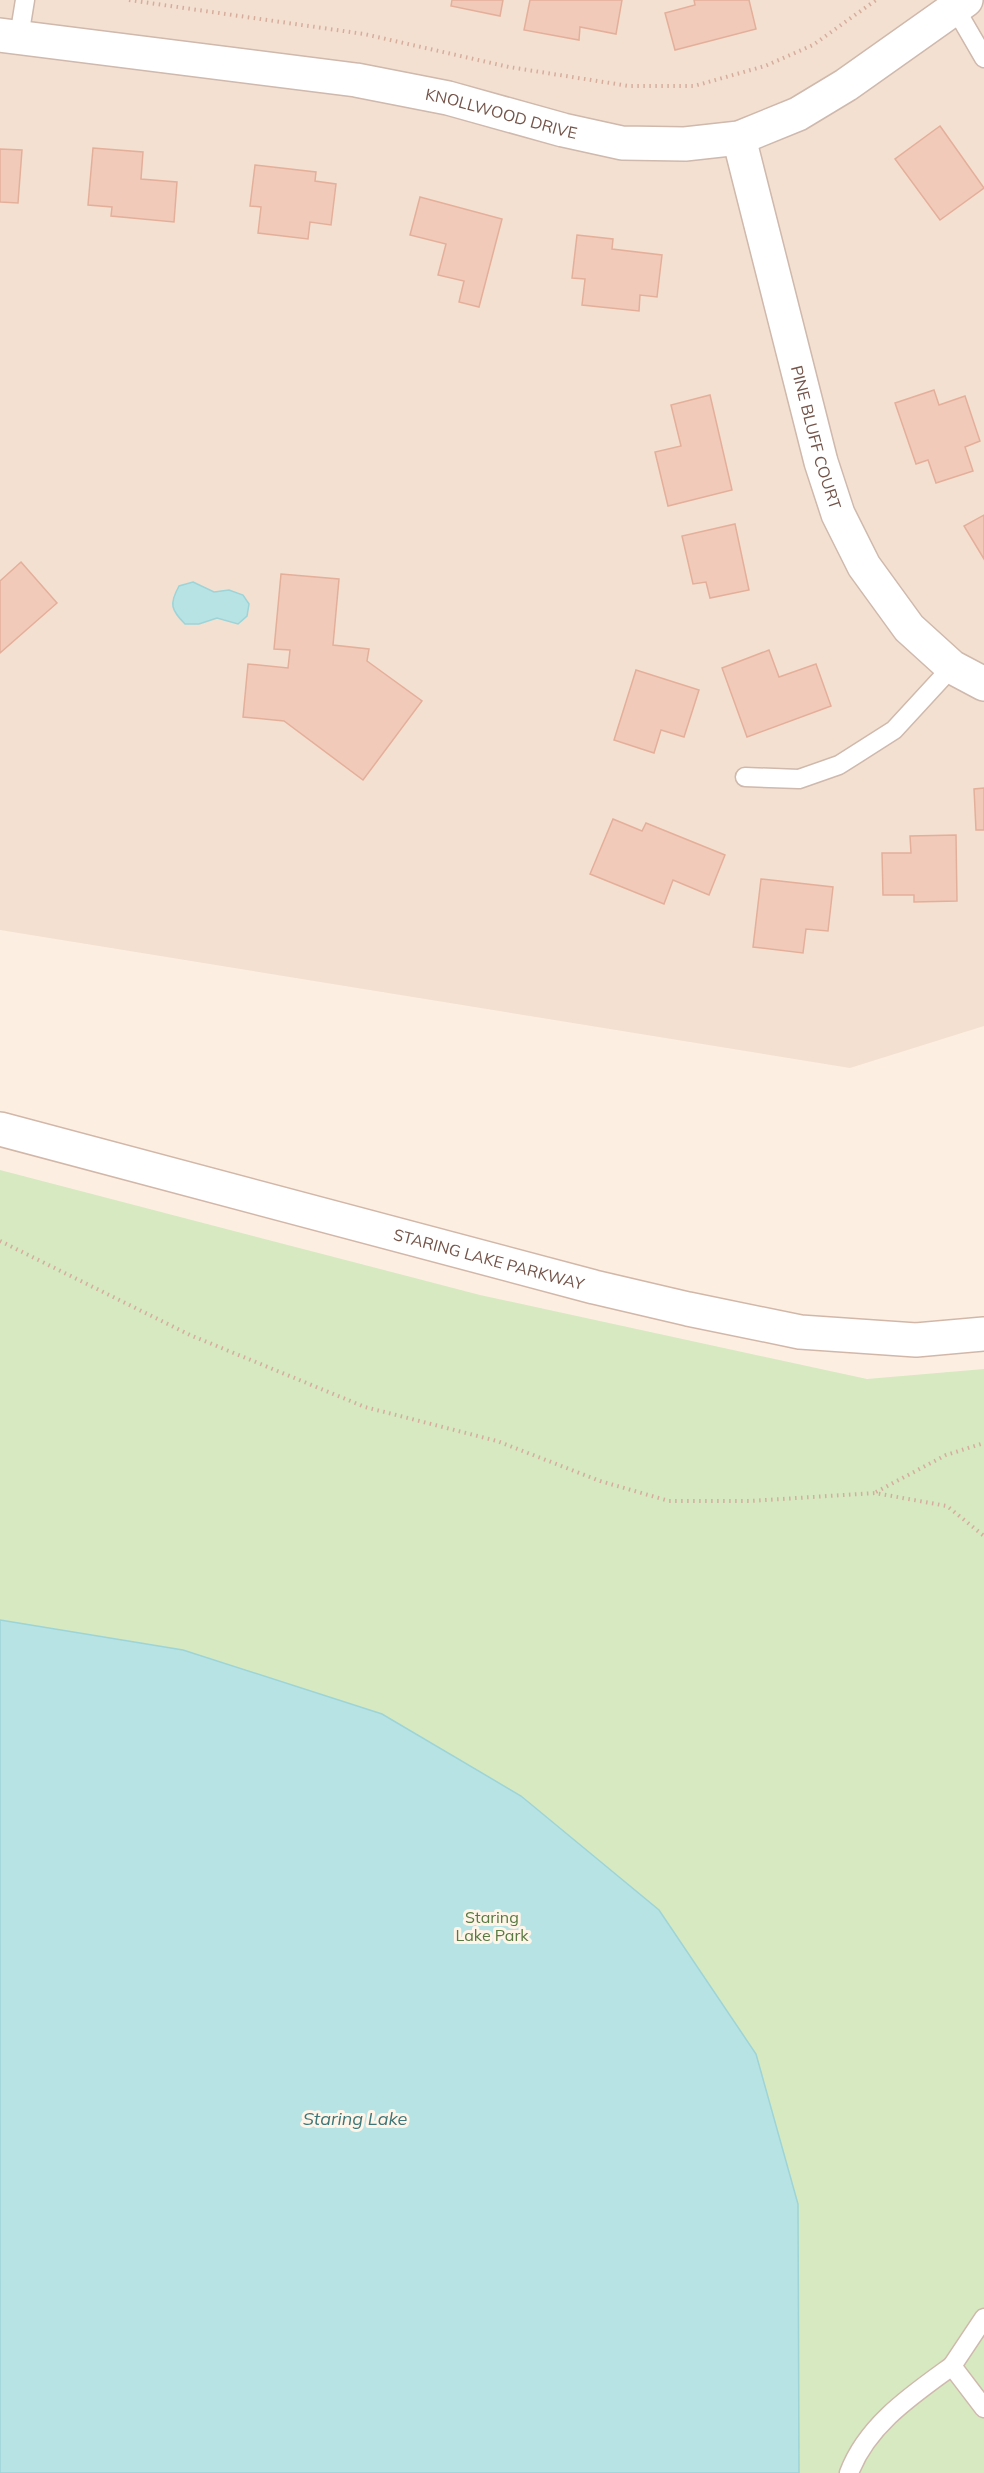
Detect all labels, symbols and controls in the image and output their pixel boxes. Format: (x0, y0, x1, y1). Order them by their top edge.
street label: KNOLLWOOD DRIVE (424, 84, 579, 143)
street label: PINE BLUFF COURT (787, 363, 846, 512)
street label: STARING LAKE PARKWAY (392, 1224, 587, 1294)
park label: Staring Lake Park (456, 1907, 529, 1945)
water label: Staring Lake (303, 2107, 408, 2130)

